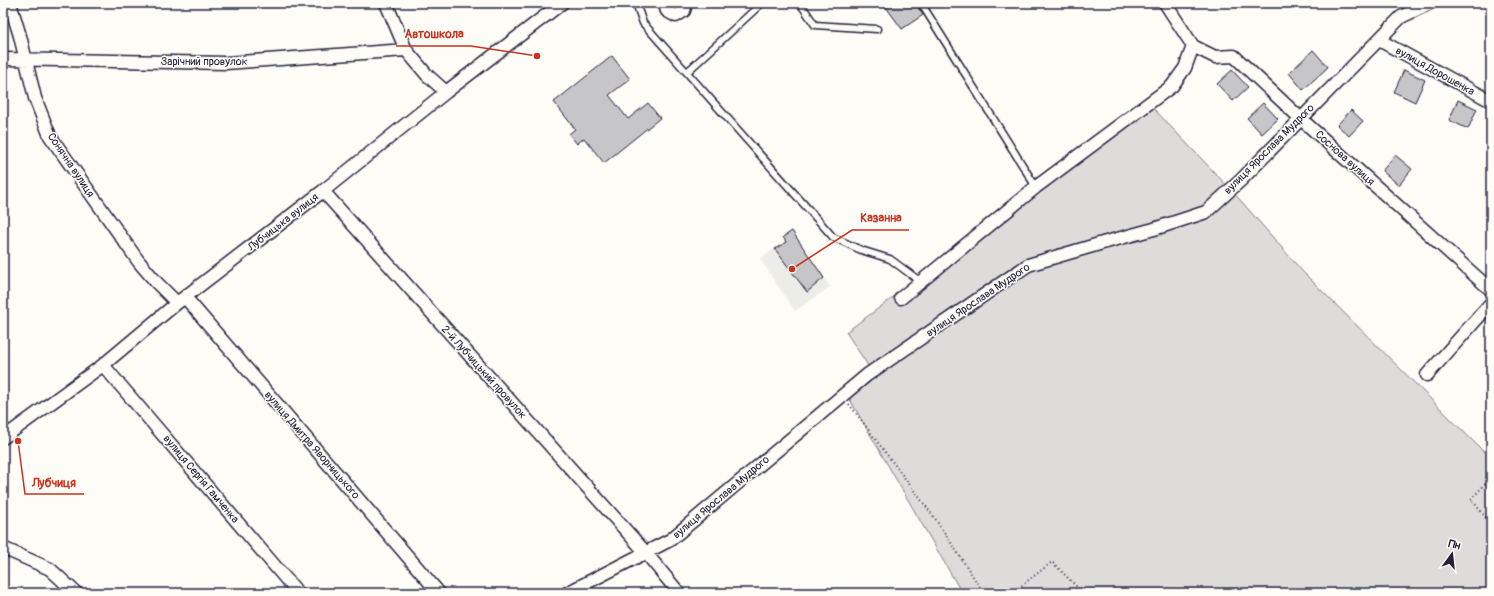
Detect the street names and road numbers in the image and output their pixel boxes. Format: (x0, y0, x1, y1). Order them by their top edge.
street label: вулиця Дорошенка (1393, 44, 1477, 98)
street label: Зарічний провулок (161, 55, 248, 68)
street label: вулиця Ярослава Мудрого (1221, 101, 1317, 197)
street label: Соснова вулиця (1313, 128, 1377, 188)
street label: Сонячна вулиця (45, 130, 97, 200)
street label: Лубчицька вулиця (244, 190, 321, 254)
street label: вулиця Ярослава Мудрого (924, 260, 1032, 340)
street label: 2-й Лубчицький провулок (439, 323, 530, 422)
street label: вулиця Дмитра Яворницького (262, 388, 362, 502)
street label: вулиця Сергія Гамченка (160, 432, 242, 526)
street label: вулиця Ярослава Мудрого (670, 453, 772, 541)

